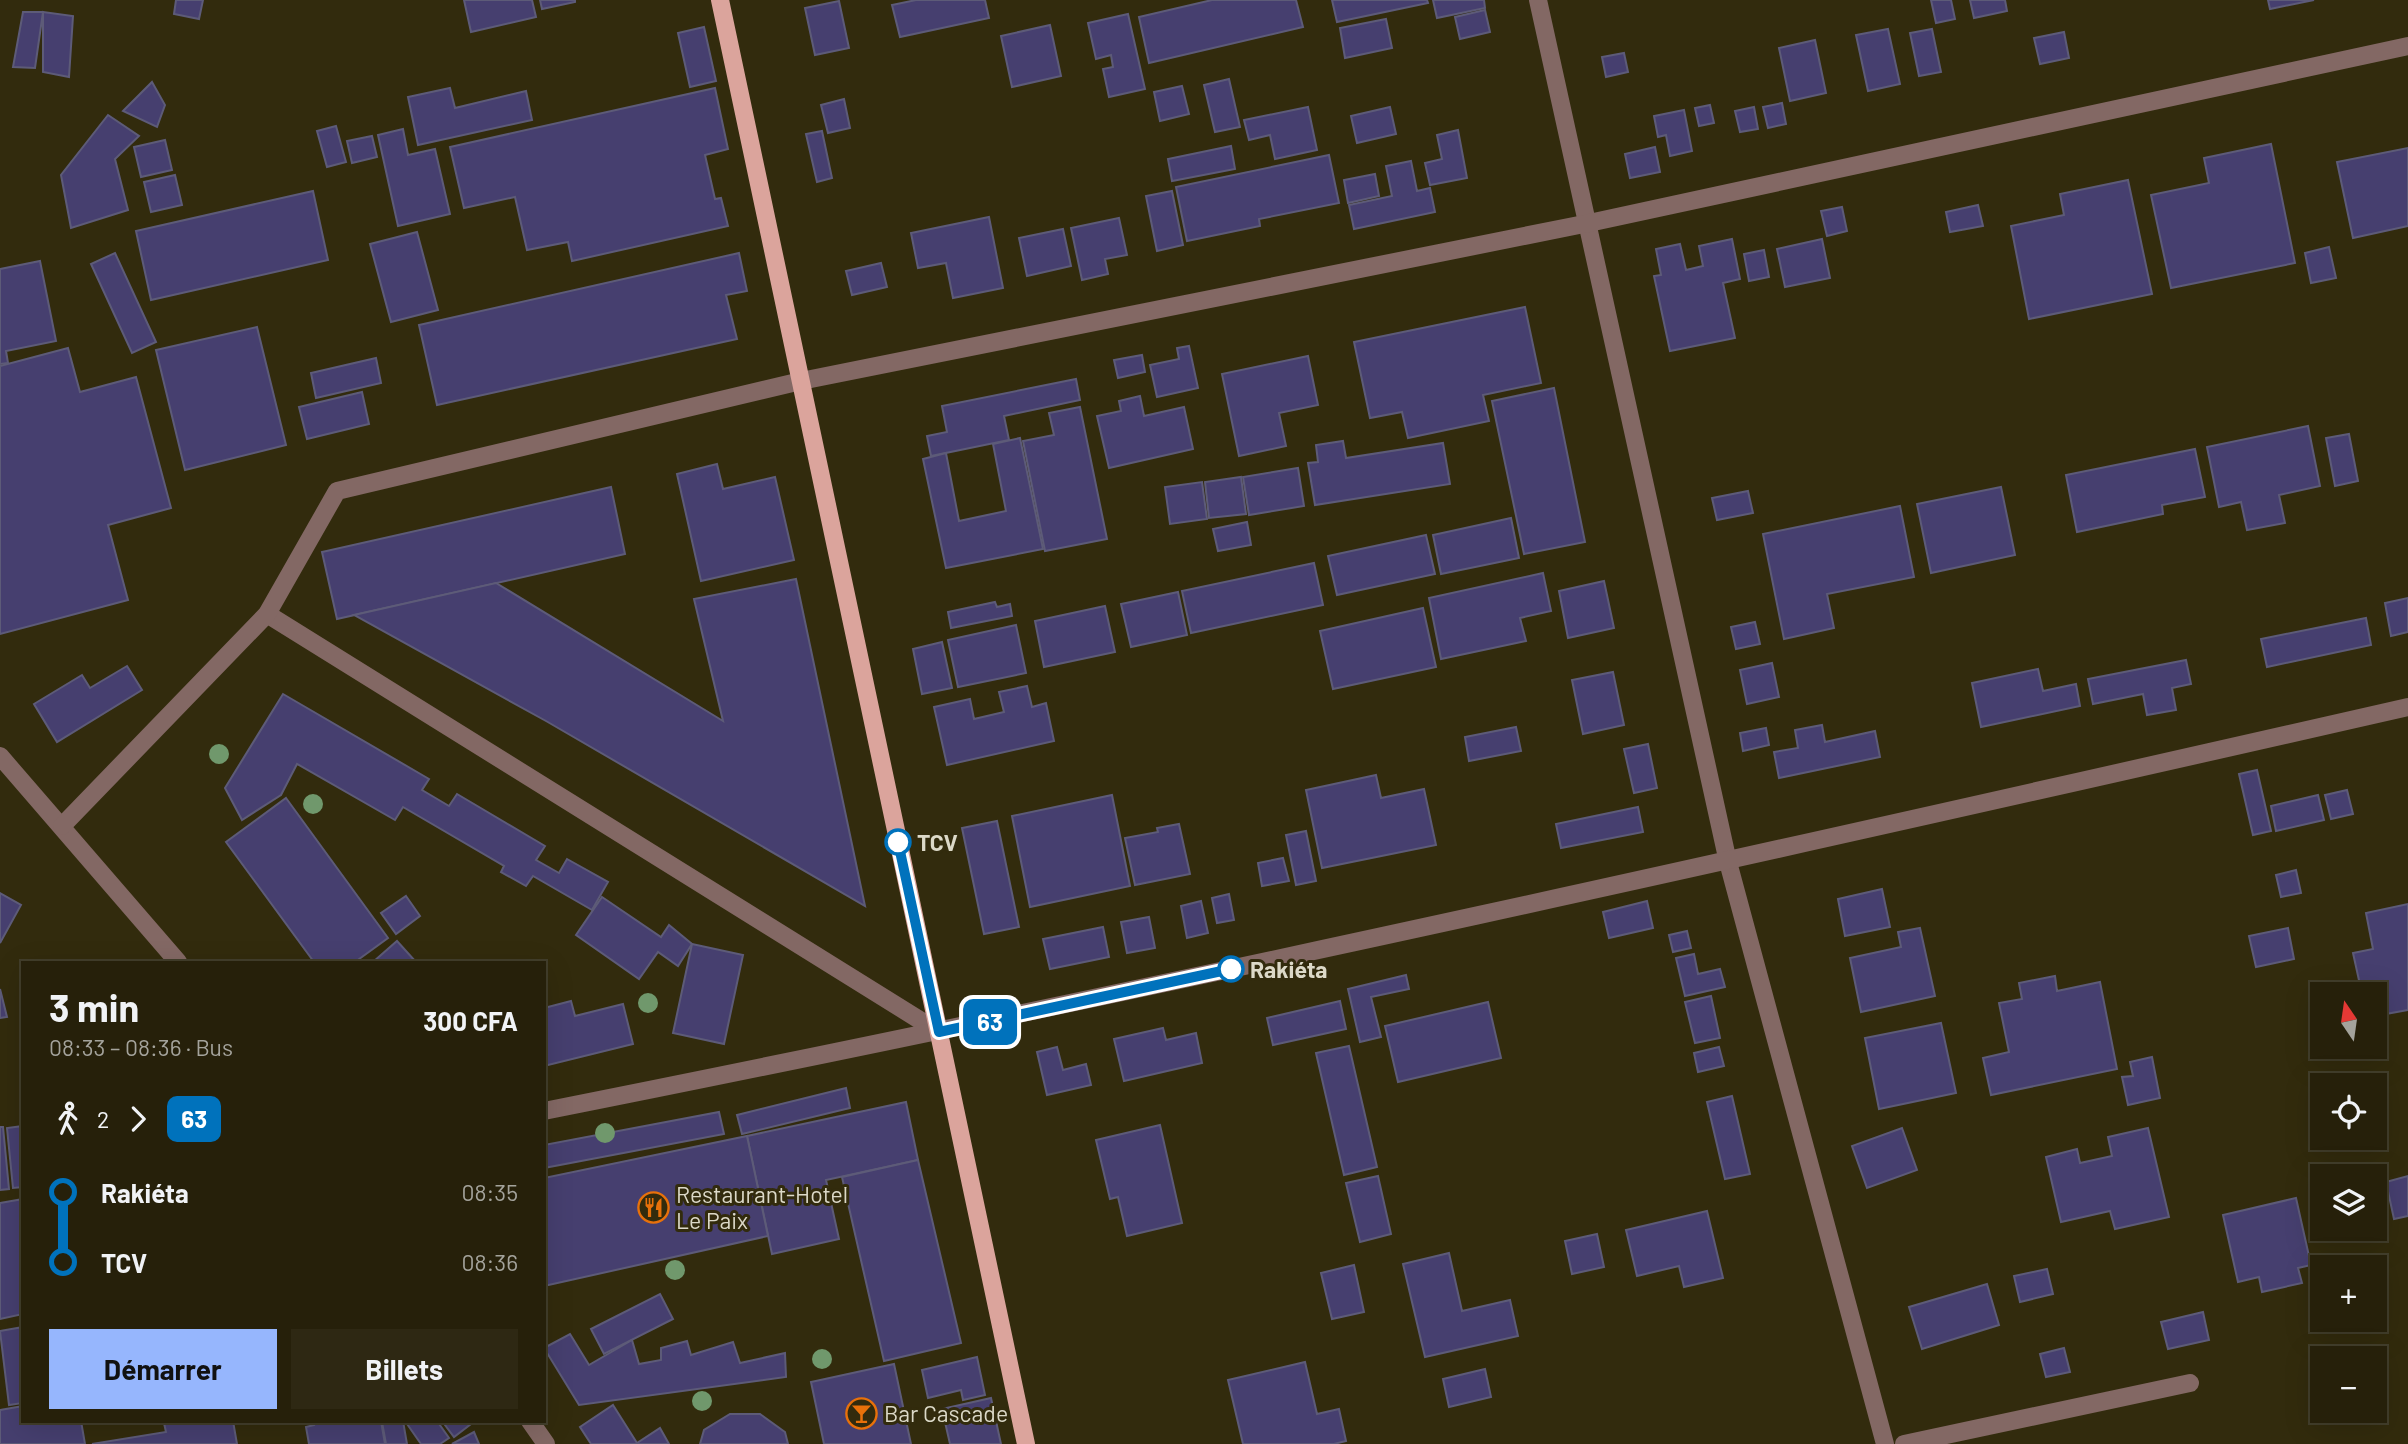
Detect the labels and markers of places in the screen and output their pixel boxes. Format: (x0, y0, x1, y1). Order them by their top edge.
place label: TCV (917, 828, 958, 856)
marker: TCV (885, 829, 911, 855)
place label: Rakiéta (1250, 955, 1328, 983)
marker: Rakiéta (1218, 956, 1244, 982)
place label: Restaurant-Hotel Le Paix (676, 1180, 848, 1234)
restaurant icon: Restaurant-Hotel Le Paix (636, 1190, 670, 1224)
bar icon: Bar Cascade (844, 1396, 878, 1430)
place label: Bar Cascade (884, 1399, 1008, 1427)

